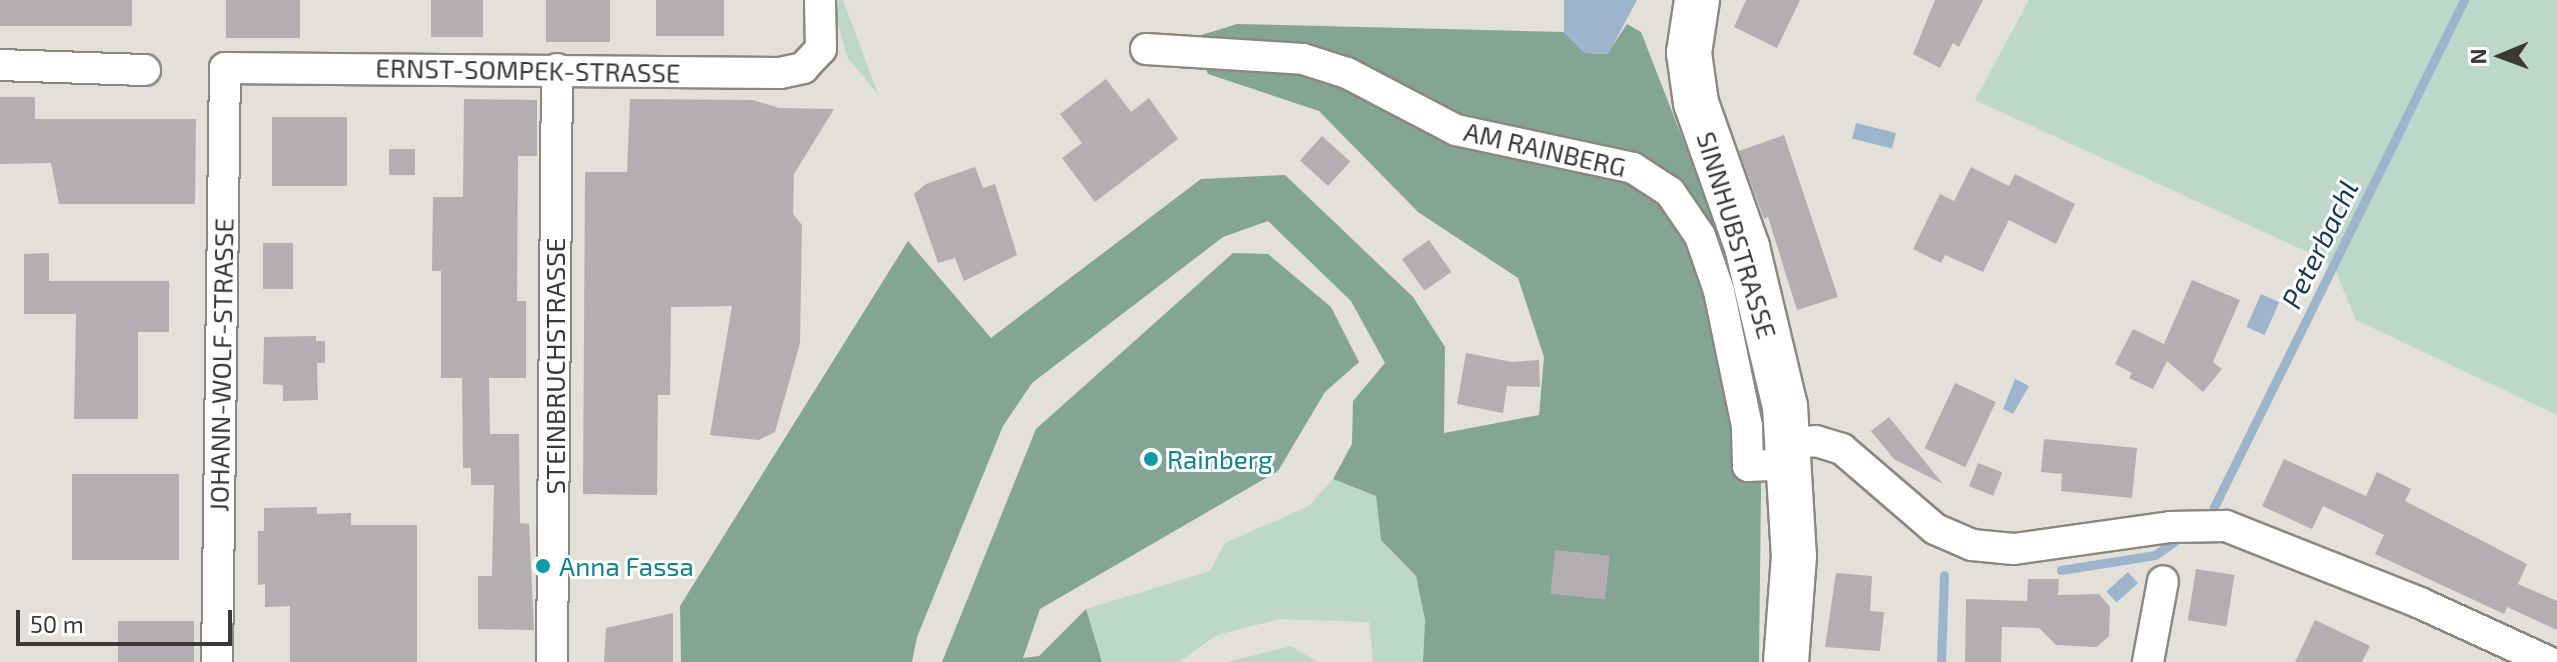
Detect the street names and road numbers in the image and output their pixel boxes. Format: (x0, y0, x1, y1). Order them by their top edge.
street label: ERNST-SOMPEK-STRASSE (375, 52, 681, 88)
street label: AM RAINBERG (1461, 115, 1629, 183)
street label: SINNHUBSTRASSE (1691, 128, 1783, 342)
street label: JOHANN-WOLF-STRASSE (203, 218, 239, 512)
street label: STEINBRUCHSTRASSE (539, 238, 571, 494)

